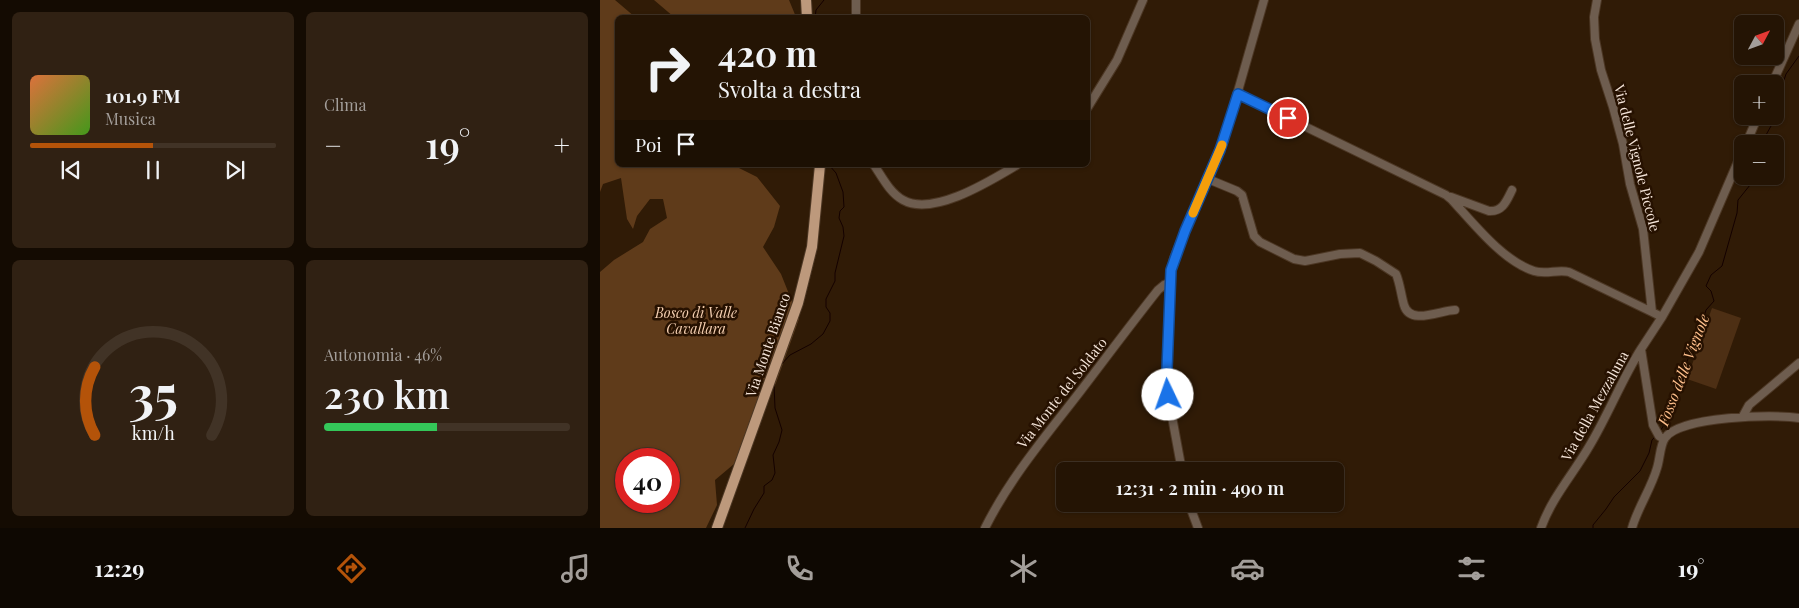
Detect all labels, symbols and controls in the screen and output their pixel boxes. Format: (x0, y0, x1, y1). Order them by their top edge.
north arrow (1734, 15, 1784, 65)
map controls (1734, 15, 1784, 185)
text: 420 m (718, 29, 817, 76)
icon: right (635, 35, 700, 100)
text: Svolta a destra (718, 74, 861, 104)
button: + (1734, 75, 1784, 125)
text: 101.9 FM (105, 82, 181, 108)
street label: Via delle Vignole Piccole (1610, 82, 1665, 233)
text: Clima (324, 94, 366, 115)
pin (1267, 97, 1309, 139)
icon: arrive (1274, 104, 1302, 132)
text: Musica (105, 108, 156, 129)
text: 19° (425, 118, 471, 169)
text: − (324, 126, 342, 163)
text: + (554, 126, 570, 163)
icon: arrive (672, 130, 700, 158)
text: Poi (635, 131, 662, 157)
button: − (1734, 135, 1784, 185)
icon: previous (57, 156, 85, 184)
icon: pause (139, 156, 167, 184)
icon: next (221, 156, 249, 184)
street label: Via Monte Bianco (740, 290, 794, 400)
park label: Bosco di Valle Cavallara (654, 303, 737, 338)
water label: Fosso delle Vignole (1652, 310, 1714, 429)
street label: Via Monte del Soldato (1012, 333, 1111, 453)
text: Autonomia · 46% (324, 344, 442, 365)
street label: Via della Mezzaluna (1556, 347, 1633, 465)
text: 35 (128, 358, 178, 427)
text: 230 km (324, 368, 450, 419)
position arrow (1141, 368, 1193, 420)
text: km/h (132, 421, 175, 444)
speed limit sign: 40 (615, 448, 680, 513)
text: 12:31 · 2 min · 490 m (1116, 474, 1284, 500)
icon: directions (334, 551, 369, 586)
icon: music (558, 551, 593, 586)
icon: phone (782, 551, 817, 586)
icon: climate (1006, 551, 1041, 586)
icon: car (1230, 551, 1265, 586)
icon: filters (1454, 551, 1489, 586)
text: 12:29 (95, 553, 145, 583)
text: 19° (1678, 553, 1704, 583)

